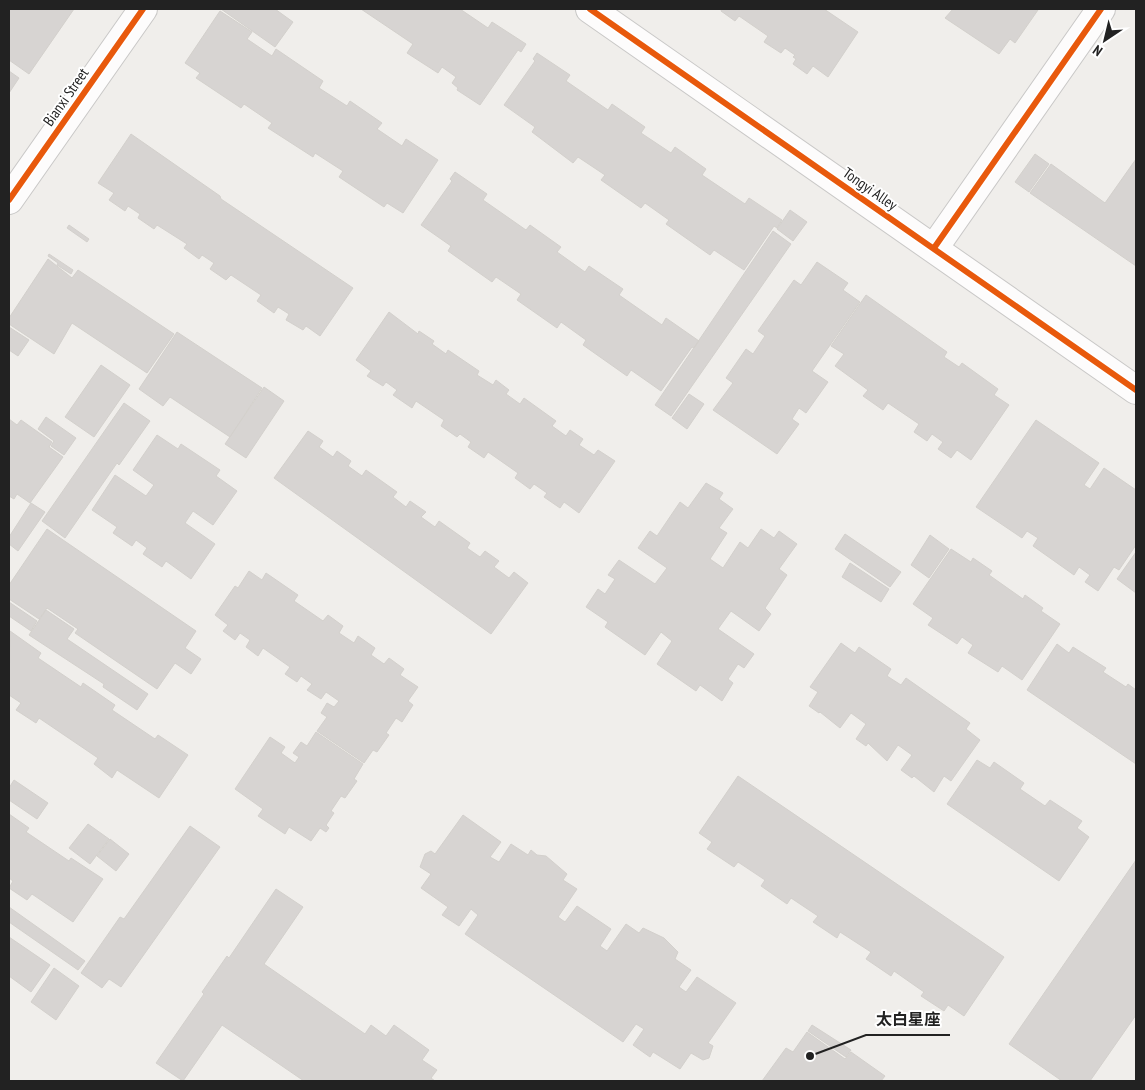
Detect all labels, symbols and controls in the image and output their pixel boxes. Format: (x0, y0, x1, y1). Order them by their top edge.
north arrow (1080, 15, 1130, 65)
text: N (1089, 41, 1106, 60)
street label: Bianxi Street (39, 64, 92, 129)
street label: Tongyi Alley (839, 163, 901, 214)
callout: 太白星座 (866, 1004, 950, 1035)
text: 太白星座 (876, 1009, 940, 1029)

